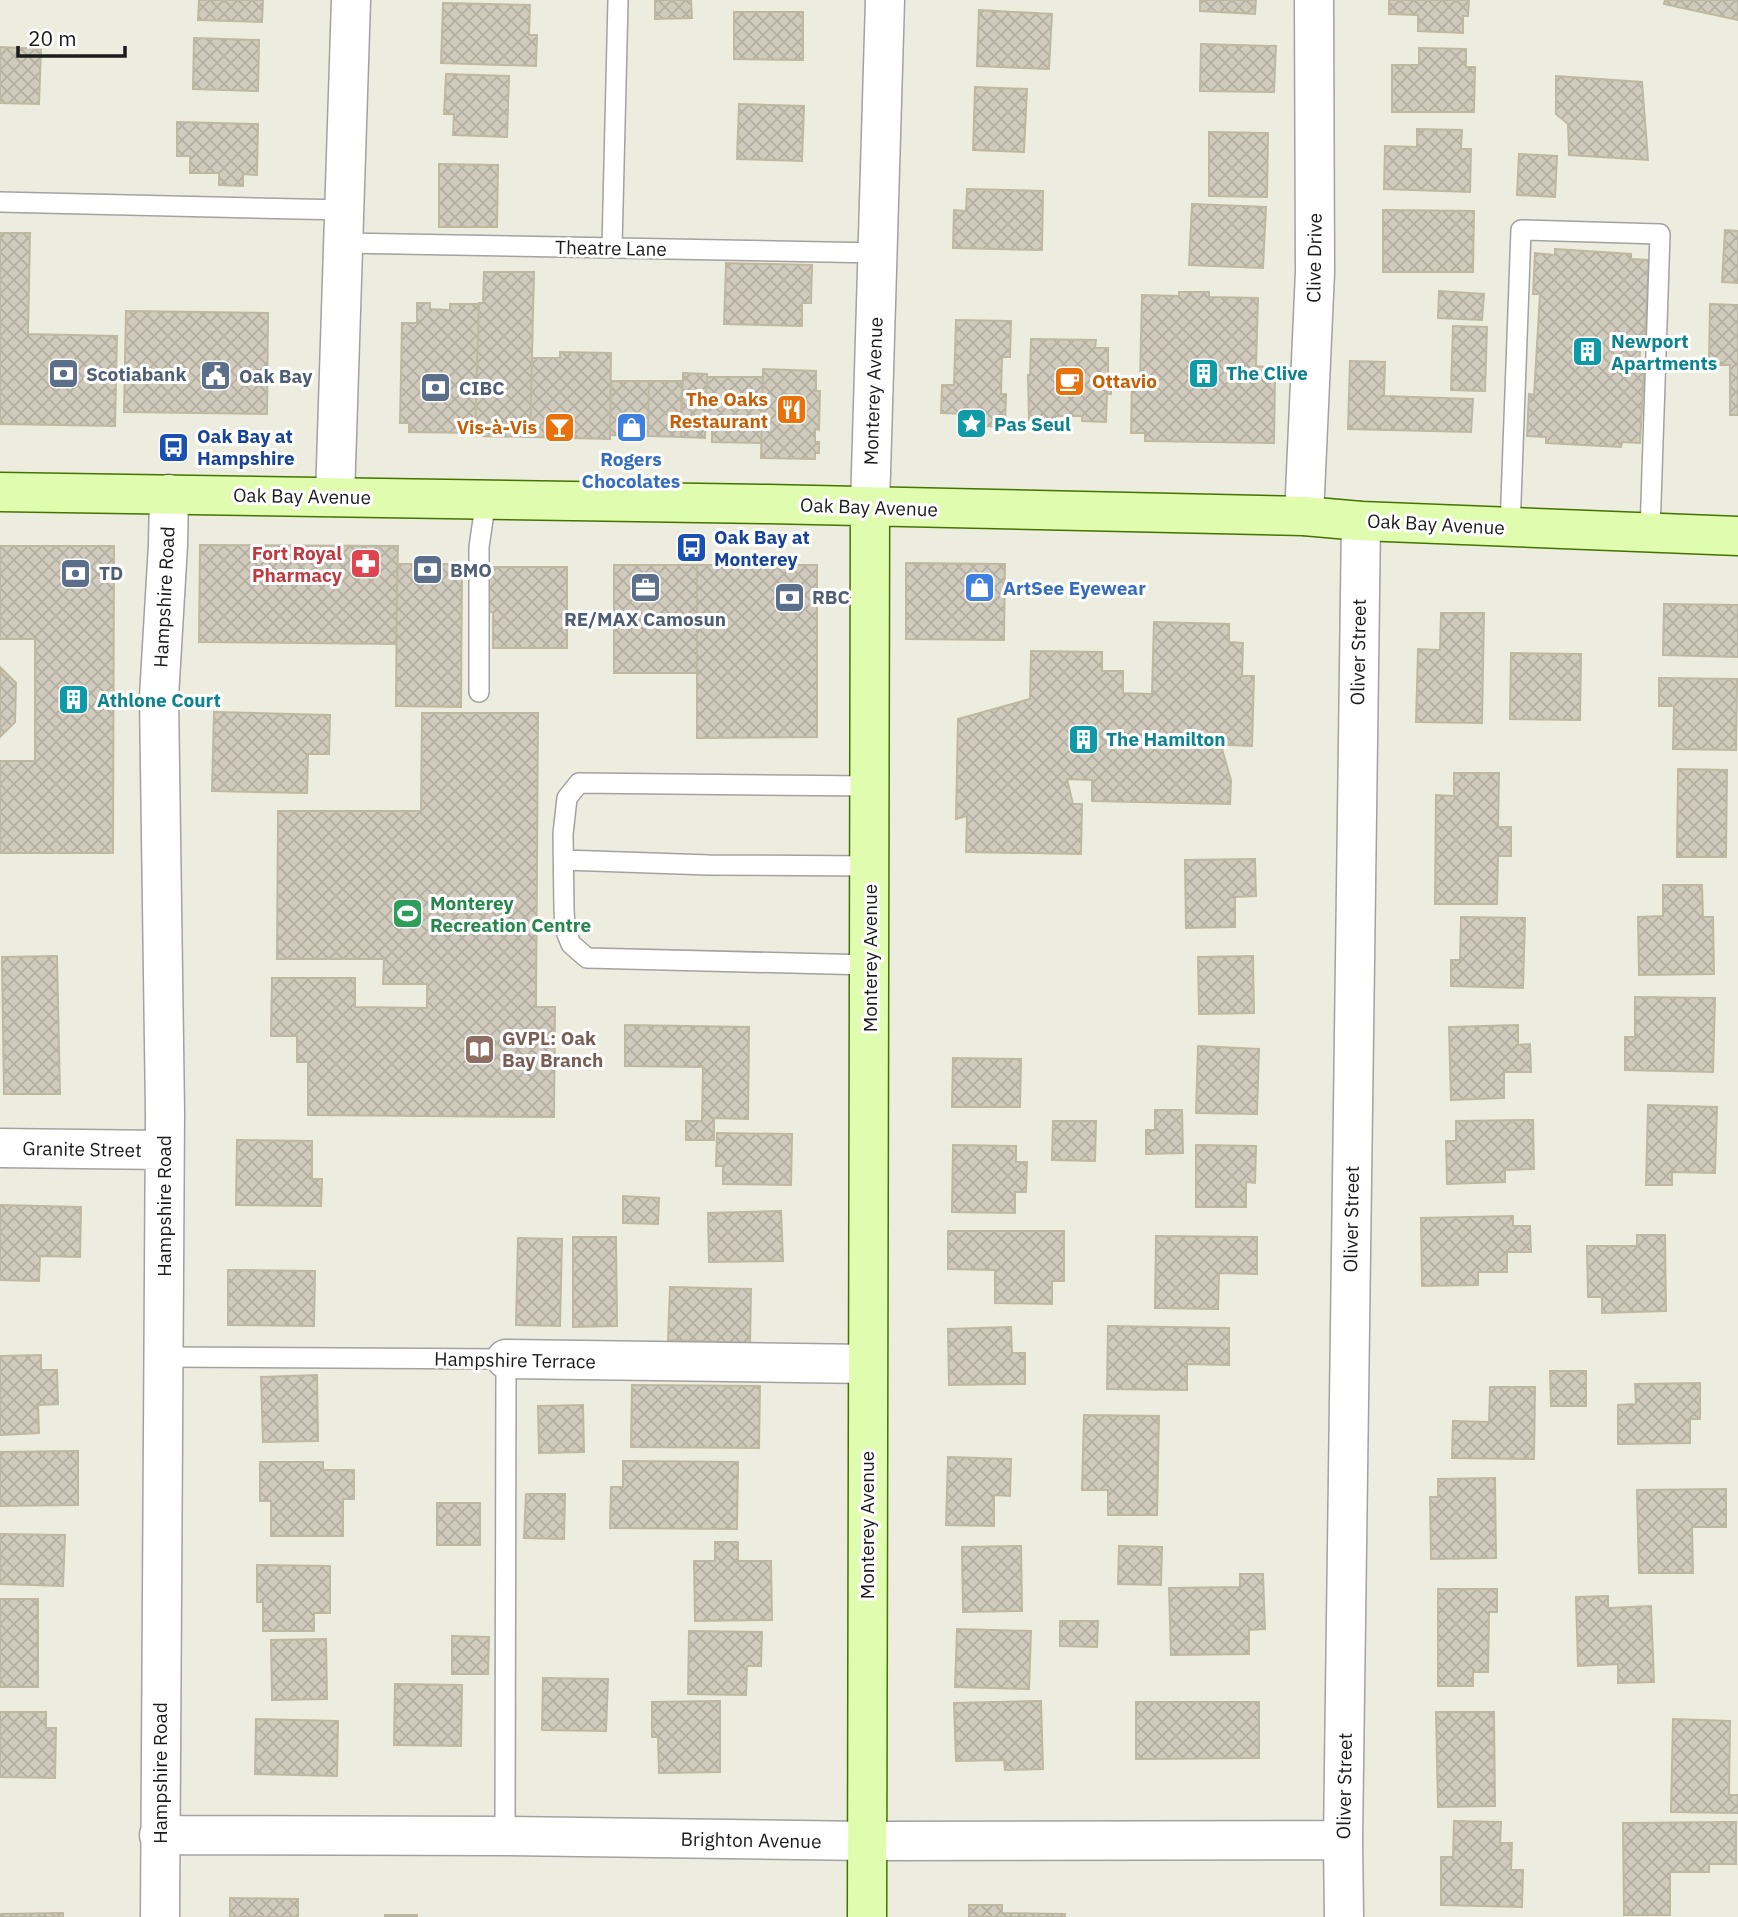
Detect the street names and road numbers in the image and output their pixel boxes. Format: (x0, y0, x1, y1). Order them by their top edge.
street label: Clive Drive (1301, 213, 1327, 303)
street label: Theatre Lane (555, 235, 667, 261)
street label: Monterey Avenue (858, 316, 888, 466)
street label: Oak Bay Avenue (233, 483, 371, 509)
street label: Oak Bay Avenue (800, 493, 938, 521)
street label: Oak Bay Avenue (1366, 508, 1506, 540)
street label: Hampshire Road (148, 526, 180, 668)
street label: Oliver Street (1345, 599, 1371, 705)
street label: Monterey Avenue (858, 884, 882, 1032)
street label: Hampshire Road (152, 1135, 176, 1277)
street label: Granite Street (22, 1136, 142, 1162)
street label: Oliver Street (1338, 1166, 1364, 1272)
street label: Hampshire Terrace (434, 1347, 596, 1373)
street label: Monterey Avenue (855, 1451, 879, 1599)
street label: Hampshire Road (148, 1702, 172, 1844)
street label: Oliver Street (1331, 1733, 1357, 1839)
street label: Brighton Avenue (680, 1827, 822, 1853)

